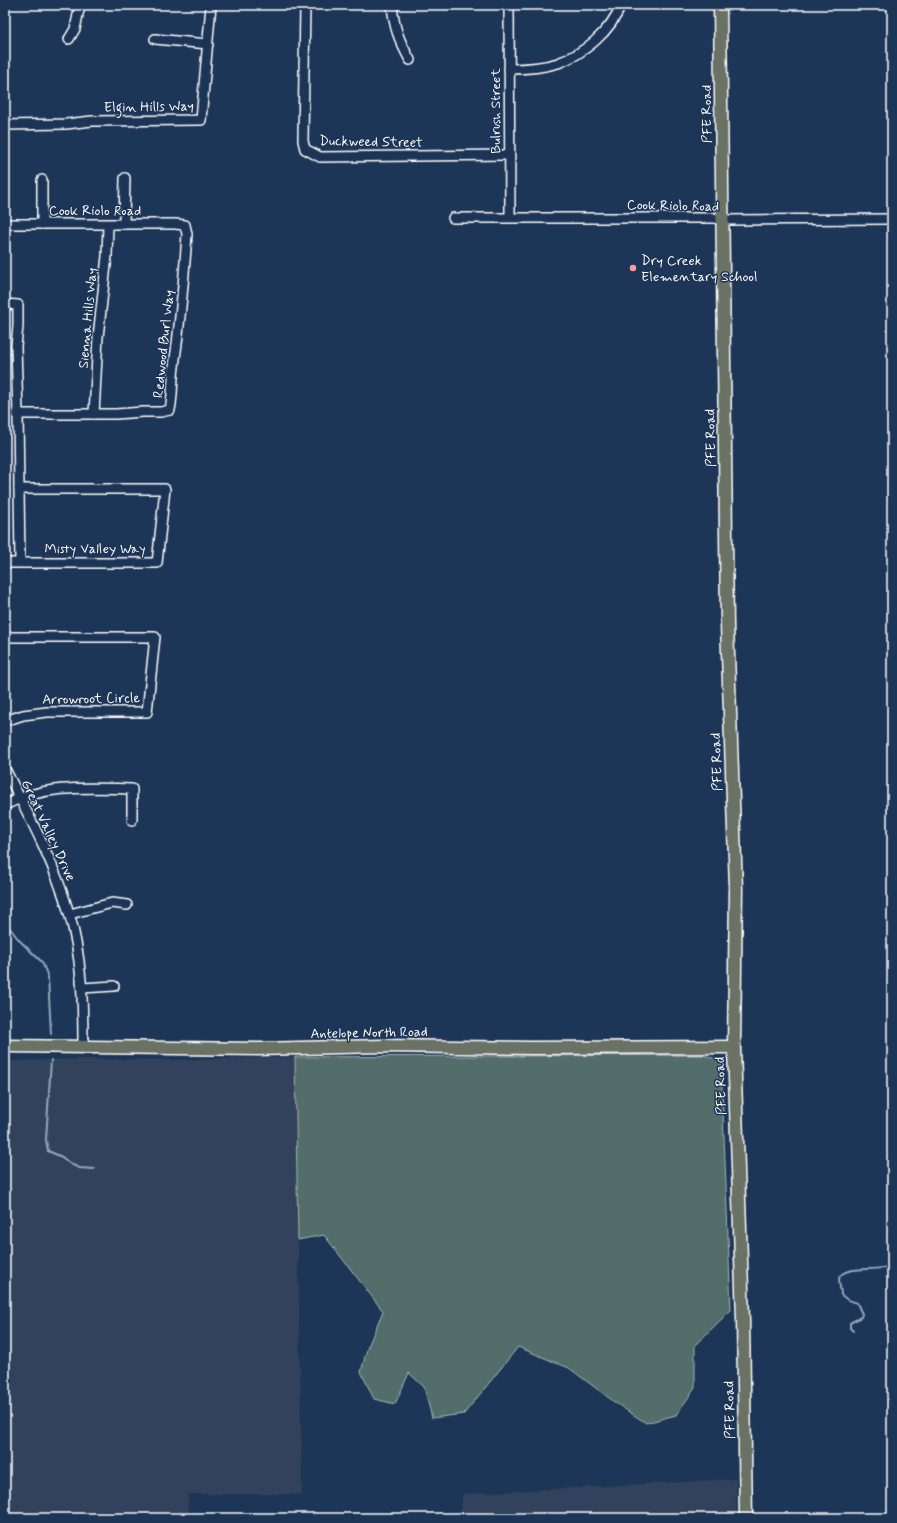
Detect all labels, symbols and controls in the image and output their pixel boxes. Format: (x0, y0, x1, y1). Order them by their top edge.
street label: Bulrush Street (487, 68, 505, 154)
street label: PFE Road (698, 85, 716, 143)
street label: Elgin Hills Way (104, 97, 194, 119)
street label: Duckweed Street (319, 132, 423, 152)
street label: Cook Riolo Road (627, 196, 719, 216)
street label: Cook Riolo Road (49, 202, 141, 220)
place label: Dry Creek Elementary School (641, 252, 757, 286)
marker: Dry Creek Elementary School (628, 263, 638, 273)
street label: Sienna Hills Way (75, 267, 101, 369)
street label: Redwood Burl Way (149, 289, 179, 399)
street label: PFE Road (701, 409, 721, 467)
street label: Misty Valley Way (44, 540, 146, 558)
street label: Arrowroot Circle (42, 689, 140, 709)
street label: PFE Road (707, 732, 727, 791)
street label: Great Valley Drive (17, 777, 80, 884)
street label: Antelope North Road (310, 1023, 428, 1043)
street label: PFE Road (711, 1056, 731, 1115)
street label: PFE Road (720, 1381, 740, 1439)

